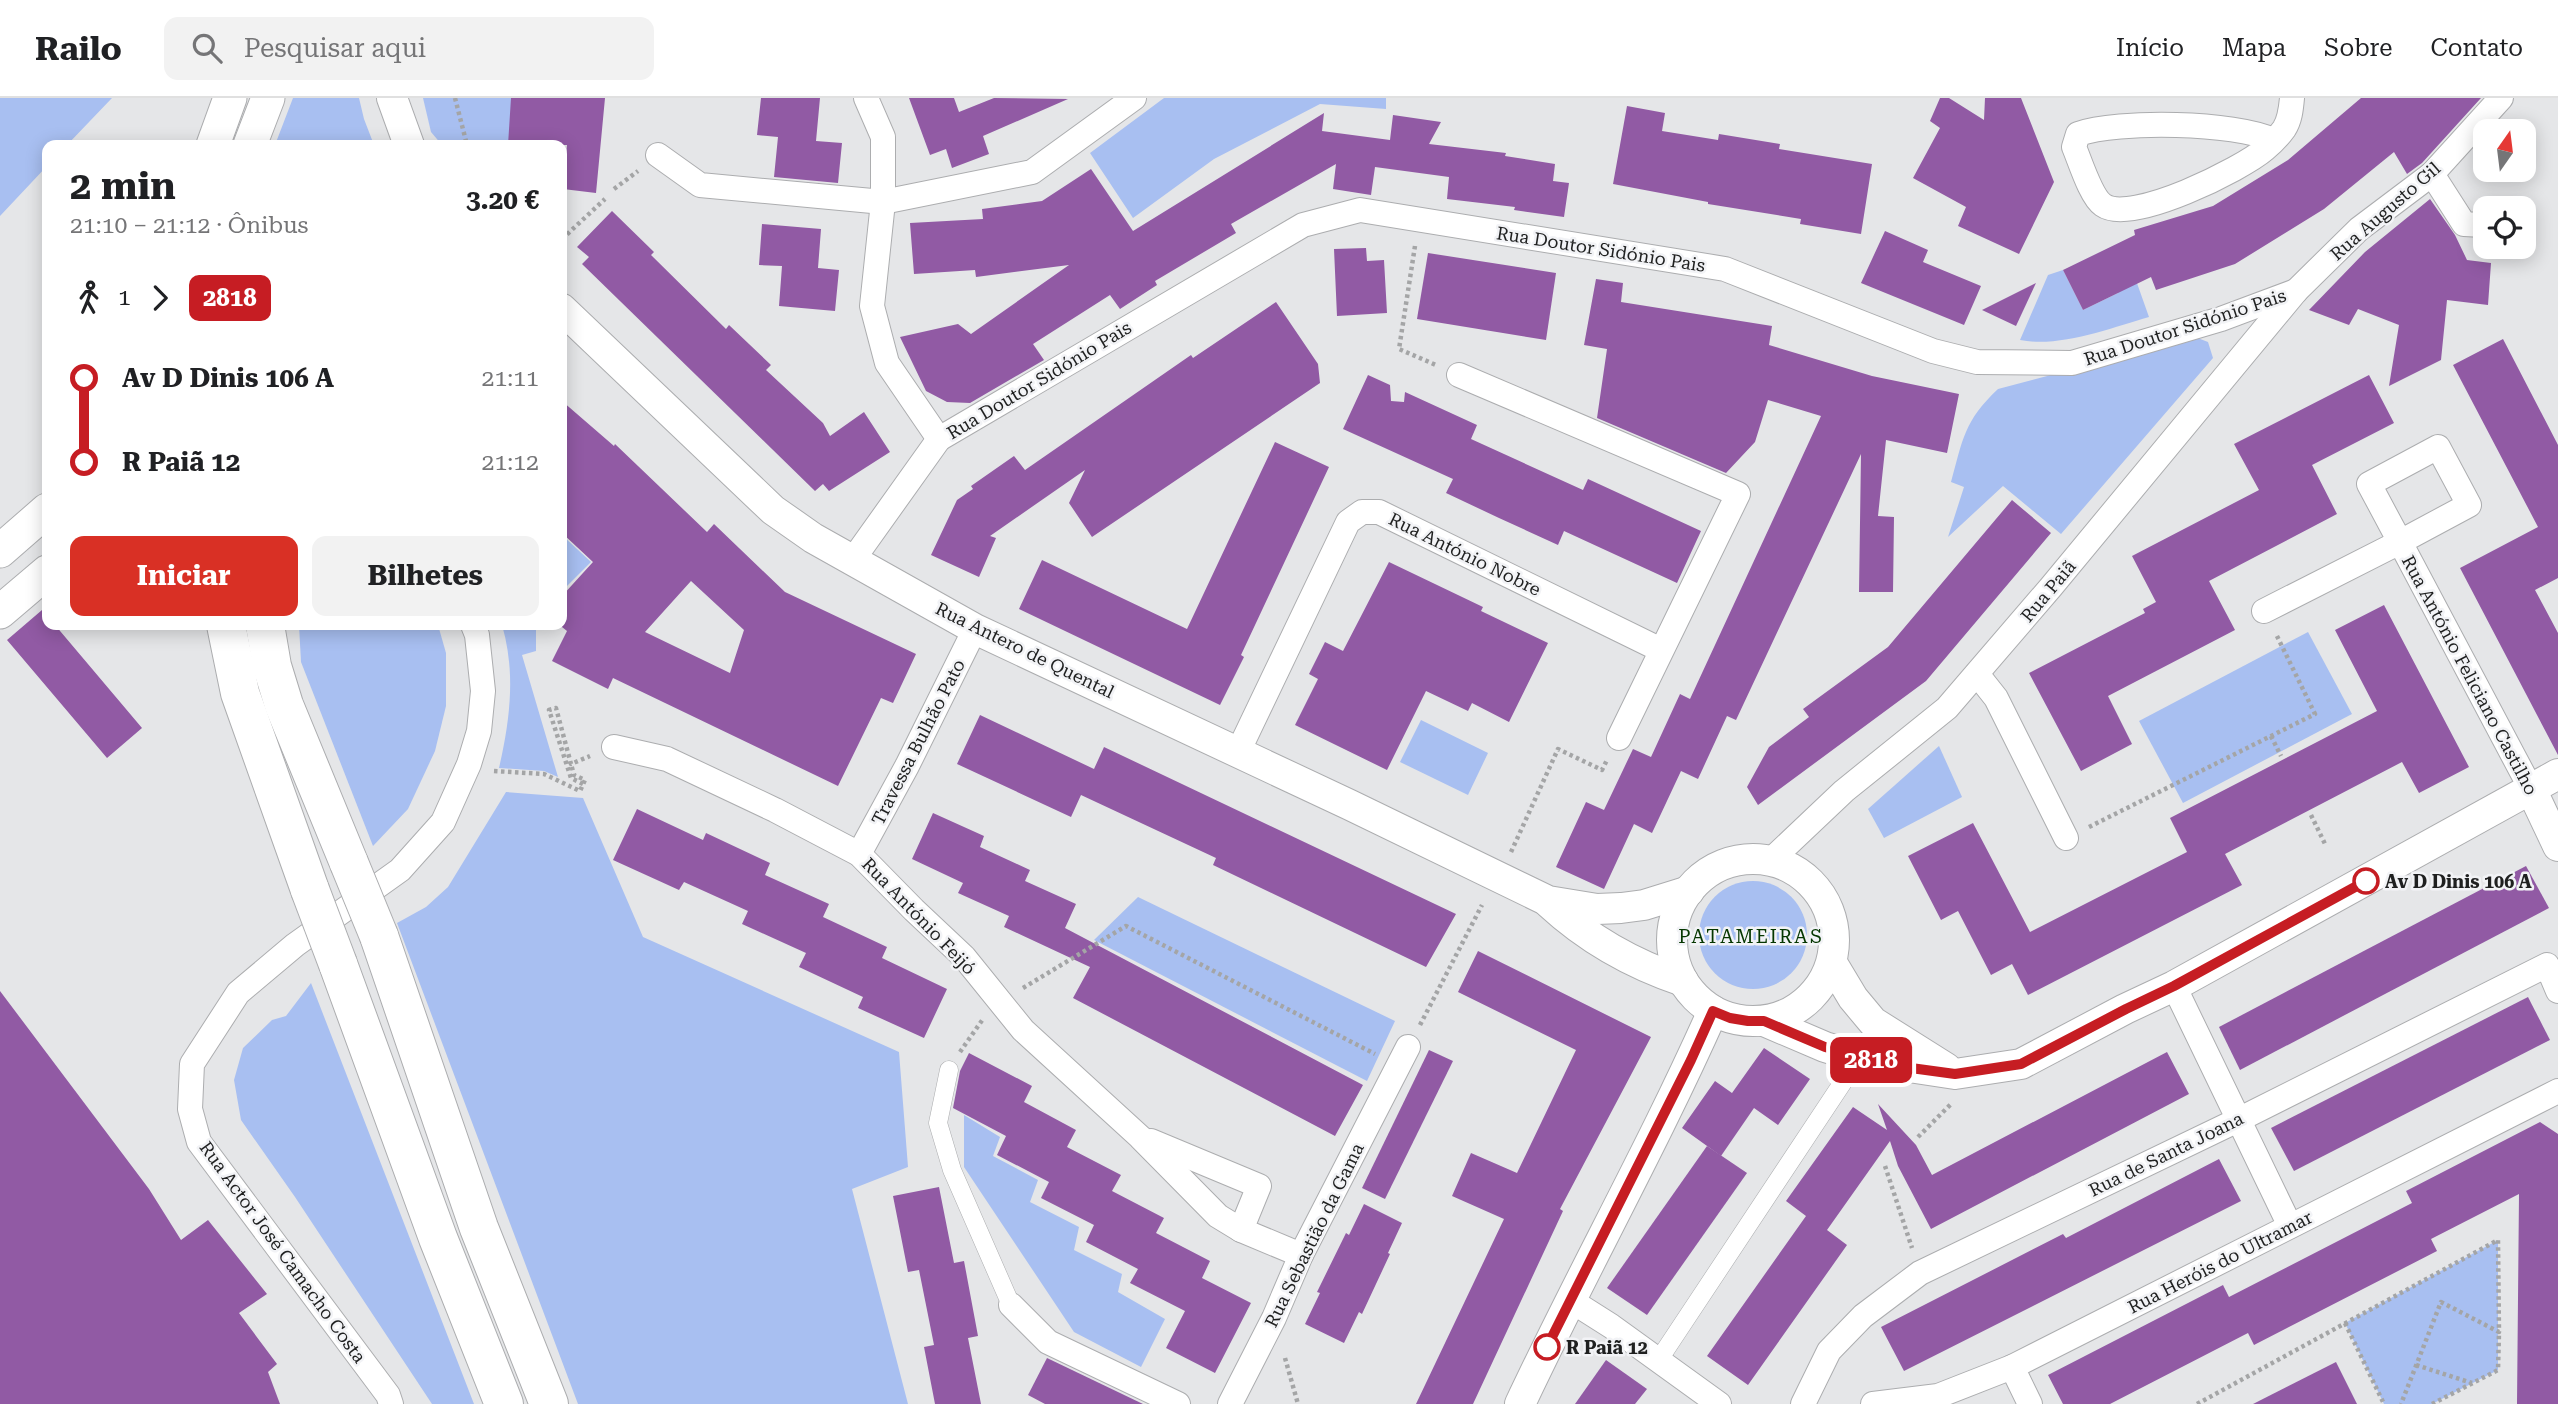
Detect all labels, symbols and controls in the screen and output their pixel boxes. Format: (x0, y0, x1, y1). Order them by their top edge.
search box (164, 17, 654, 80)
text: Railo (35, 29, 122, 68)
icon: search (188, 29, 226, 67)
text: Pesquisar aqui (244, 33, 426, 63)
text: Início (2116, 34, 2184, 62)
text: Mapa (2222, 34, 2286, 62)
text: Sobre (2324, 34, 2392, 62)
text: Contato (2430, 34, 2523, 62)
north arrow (2473, 119, 2536, 182)
map controls (2473, 119, 2536, 259)
street label: Rua Augusto Gil (2326, 157, 2445, 264)
text: 2 min (70, 164, 176, 208)
text: 3.20 € (466, 185, 539, 215)
button: locate (2473, 196, 2536, 259)
text: 21:10 – 21:12 · Ônibus (70, 212, 308, 239)
street label: Rua Doutor Sidónio Pais (1495, 222, 1707, 276)
icon: walk (70, 279, 108, 317)
icon: forward (141, 279, 179, 317)
text: 1 (118, 284, 131, 311)
text: 2818 (203, 284, 257, 312)
street label: Rua Doutor Sidónio Pais (2081, 284, 2289, 370)
street label: Rua Doutor Sidónio Pais (943, 317, 1135, 443)
text: Av D Dinis 106 A (122, 363, 334, 393)
text: 21:11 (482, 365, 539, 392)
text: R Paiã 12 (122, 447, 240, 477)
text: 21:12 (482, 449, 539, 476)
street label: Rua António Nobre (1386, 508, 1544, 600)
button: Iniciar (70, 536, 298, 616)
button: Bilhetes (312, 536, 539, 616)
street label: Rua António Feliciano Castilho (2398, 552, 2542, 798)
street label: Rua Paiã (2016, 556, 2080, 626)
street label: Rua Antero de Quental (932, 598, 1118, 703)
street label: Travessa Bulhão Pato (867, 656, 969, 828)
street label: Rua António Feijó (858, 853, 980, 979)
marker: Av D Dinis 106 A (2353, 868, 2379, 894)
place label: Av D Dinis 106 A (2385, 871, 2532, 892)
district label: PATAMEIRAS (1678, 925, 1824, 948)
line badge: 2818 (1822, 1037, 1920, 1083)
text: 2818 (1844, 1046, 1898, 1074)
street label: Rua de Santa Joana (2085, 1107, 2247, 1201)
street label: Rua Actor José Camacho Costa (196, 1137, 371, 1367)
street label: Rua Sebastião da Gama (1260, 1139, 1368, 1331)
street label: Rua Heróis do Ultramar (2124, 1206, 2316, 1318)
marker: R Paiã 12 (1534, 1334, 1560, 1360)
place label: R Paiã 12 (1566, 1337, 1648, 1358)

